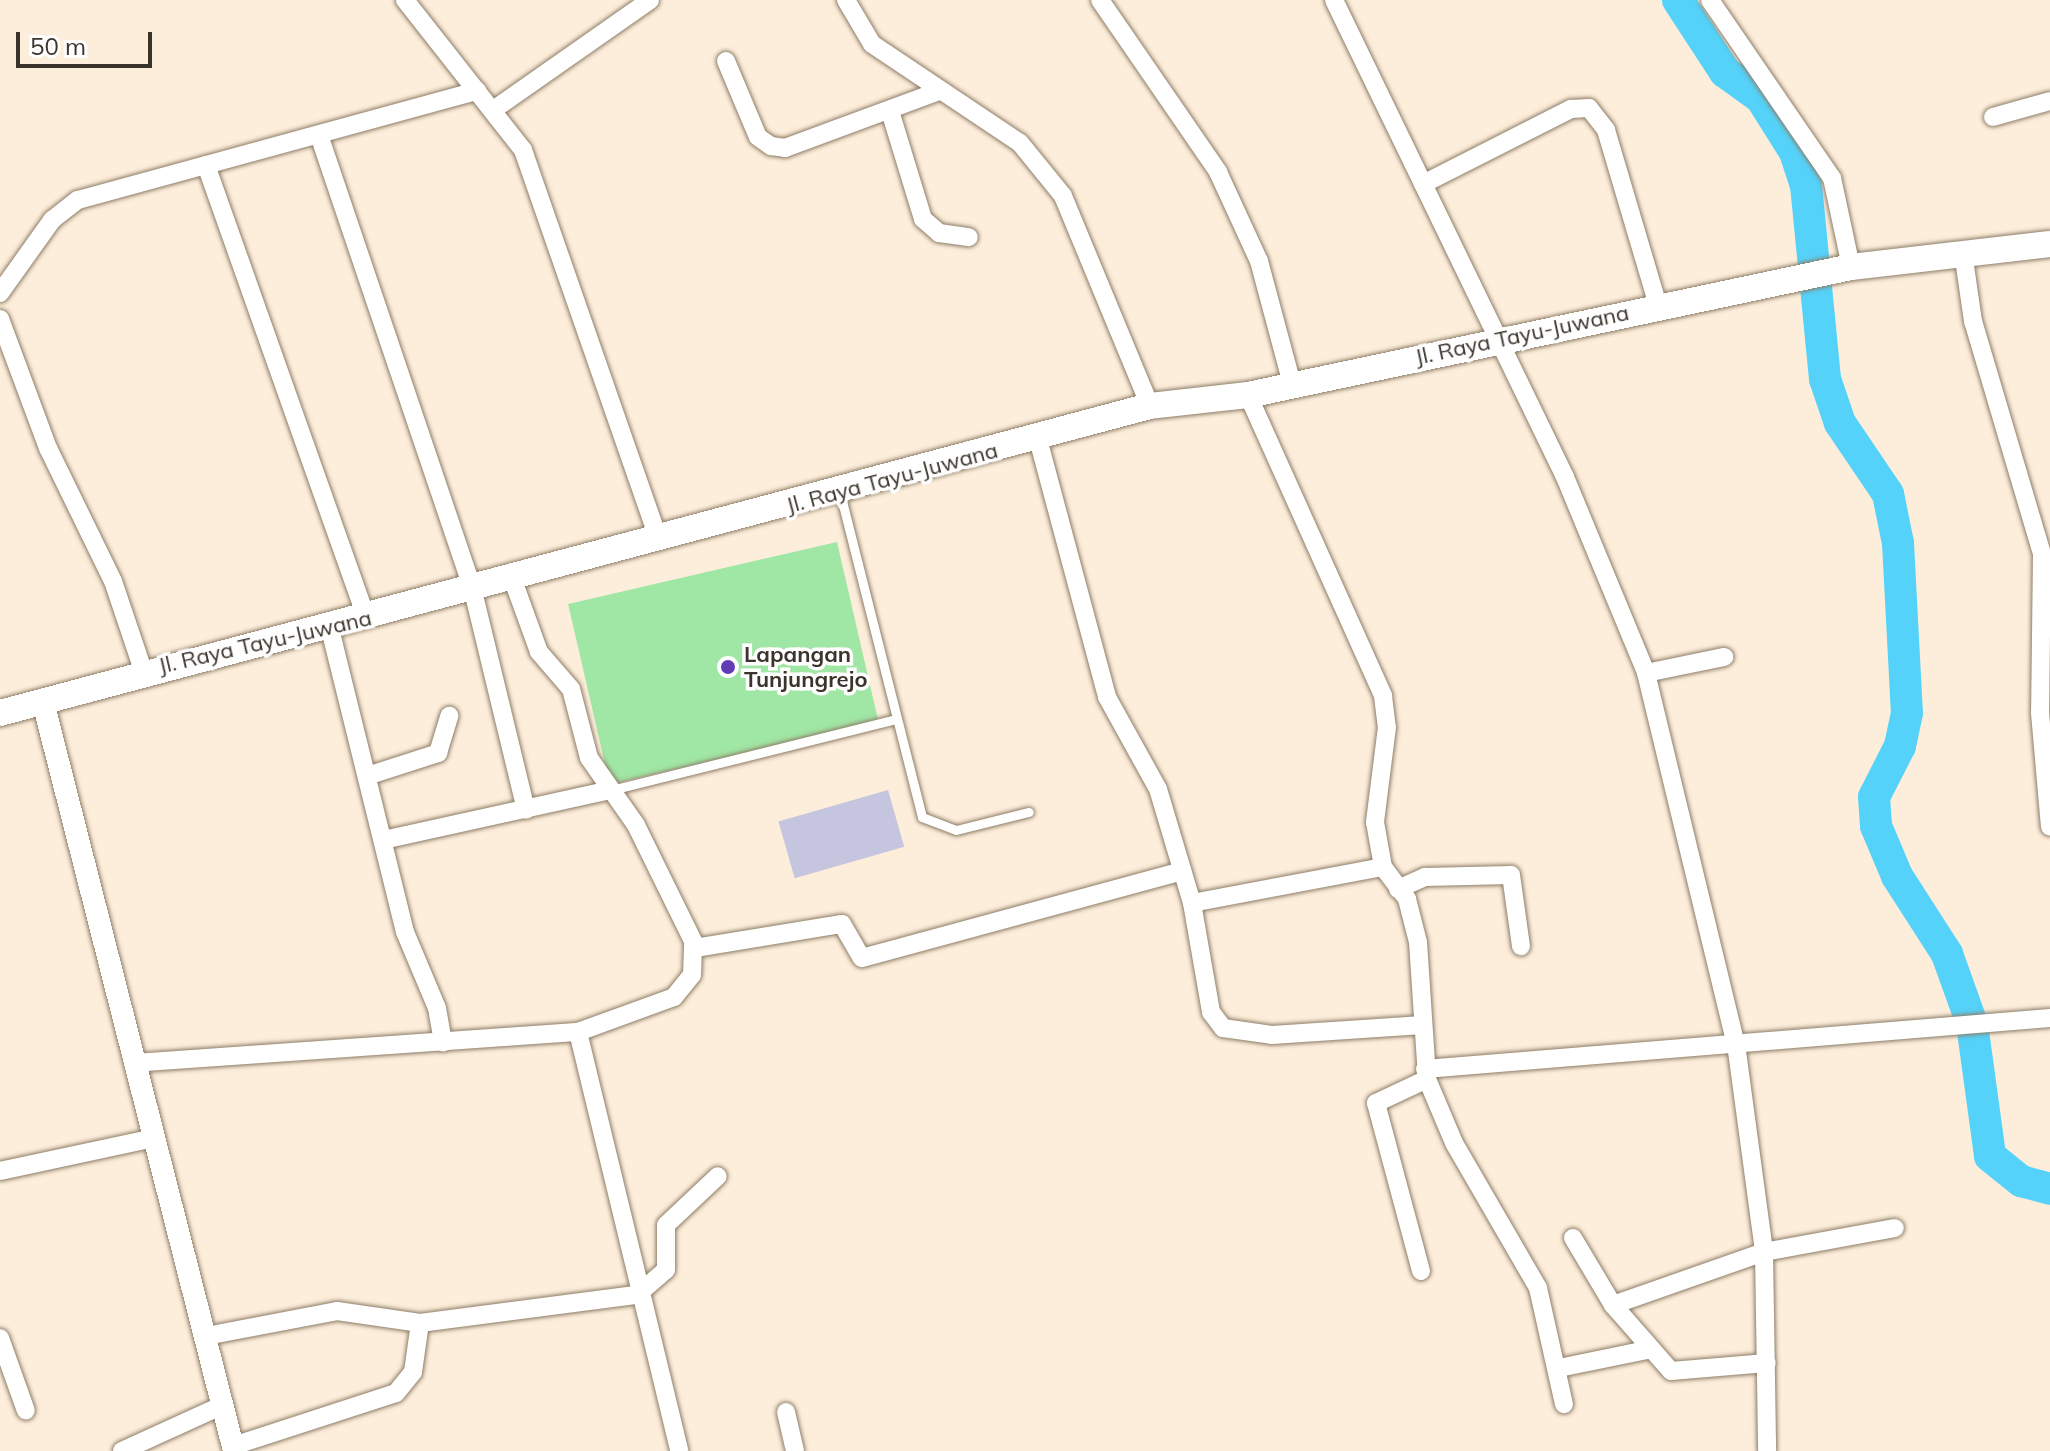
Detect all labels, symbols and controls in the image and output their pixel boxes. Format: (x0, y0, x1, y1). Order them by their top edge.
scale bar (20, 16, 156, 66)
text: 50 m (30, 31, 86, 61)
street label: Jl. Raya Tayu-Juwana (1413, 299, 1631, 371)
street label: Jl. Raya Tayu-Juwana (783, 437, 1001, 519)
street label: Jl. Raya Tayu-Juwana (156, 605, 374, 679)
place label: Lapangan Tunjungrejo (744, 641, 867, 692)
marker: Lapangan Tunjungrejo (719, 658, 737, 676)

